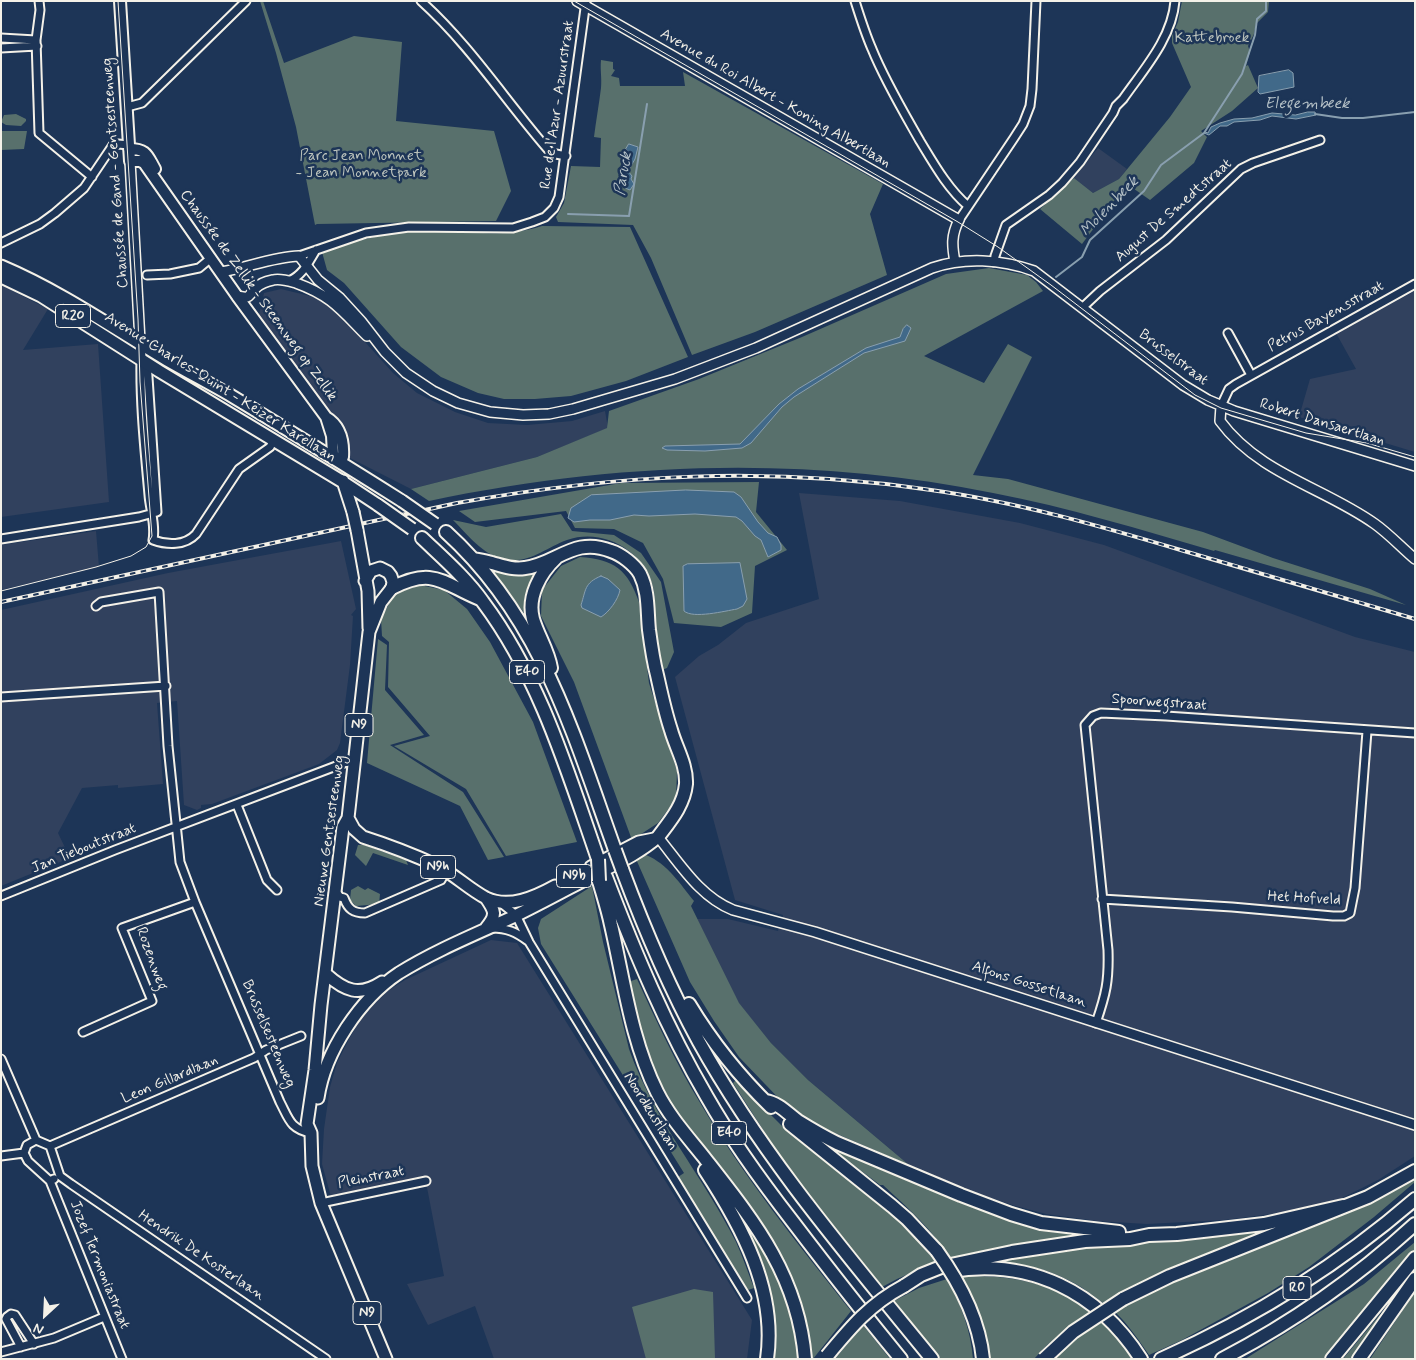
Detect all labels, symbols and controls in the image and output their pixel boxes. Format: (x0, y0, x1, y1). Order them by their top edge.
street label: Rue de l'Azur - Azuurstraat (537, 20, 579, 190)
street label: Avenue du Roi Albert - Koning Albertlaan (657, 25, 893, 173)
park label: Kattebroek (1175, 30, 1249, 48)
street label: Chaussée de Gand - Gentsesteenweg (99, 57, 133, 289)
water label: Elegembeek (1265, 95, 1349, 115)
park label: Parc Jean Monnet - Jean Monnetpark (295, 148, 427, 183)
water label: Paruck (611, 151, 637, 197)
street label: August De Smedtstraat (1112, 155, 1236, 267)
water label: Molenbeek (1077, 173, 1143, 241)
street label: Chaussée de Zellik - Steenweg op Zellik (175, 187, 341, 405)
street label: Petrus Bayensstraat (1265, 278, 1387, 356)
road number: R20 (56, 304, 90, 328)
street label: Avenue Charles-Quint - Keizer Karellaan (101, 309, 339, 467)
street label: Brusselstraat (1135, 326, 1211, 390)
street label: Robert Dansaertlaan (1257, 395, 1387, 451)
road number: E40 (510, 660, 544, 684)
street label: Spoorwegstraat (1111, 691, 1207, 715)
road number: N9 (345, 714, 373, 736)
street label: Nieuwe Gentsesteenweg (310, 754, 350, 908)
street label: Jan Tieboutstraat (29, 820, 139, 878)
road number: N9h (420, 856, 456, 879)
road number: N9b (556, 864, 592, 888)
street label: Het Hofveld (1267, 888, 1341, 910)
street label: Rozenweg (131, 925, 171, 993)
street label: Alfons Gossetlaan (969, 958, 1089, 1012)
street label: Brusselsesteenweg (237, 977, 299, 1091)
street label: Leon Gillardlaan (119, 1052, 221, 1108)
street label: Noordkustlaan (619, 1070, 681, 1154)
road number: E40 (712, 1122, 746, 1144)
street label: Pleinstraat (336, 1163, 406, 1193)
street label: Jozef Termoniastraat (65, 1198, 133, 1332)
street label: Hendrik De Kosterlaan (134, 1207, 268, 1305)
road number: R0 (1283, 1276, 1311, 1300)
north arrow (20, 1290, 70, 1340)
road number: N9 (353, 1302, 381, 1325)
text: N (31, 1318, 47, 1339)

